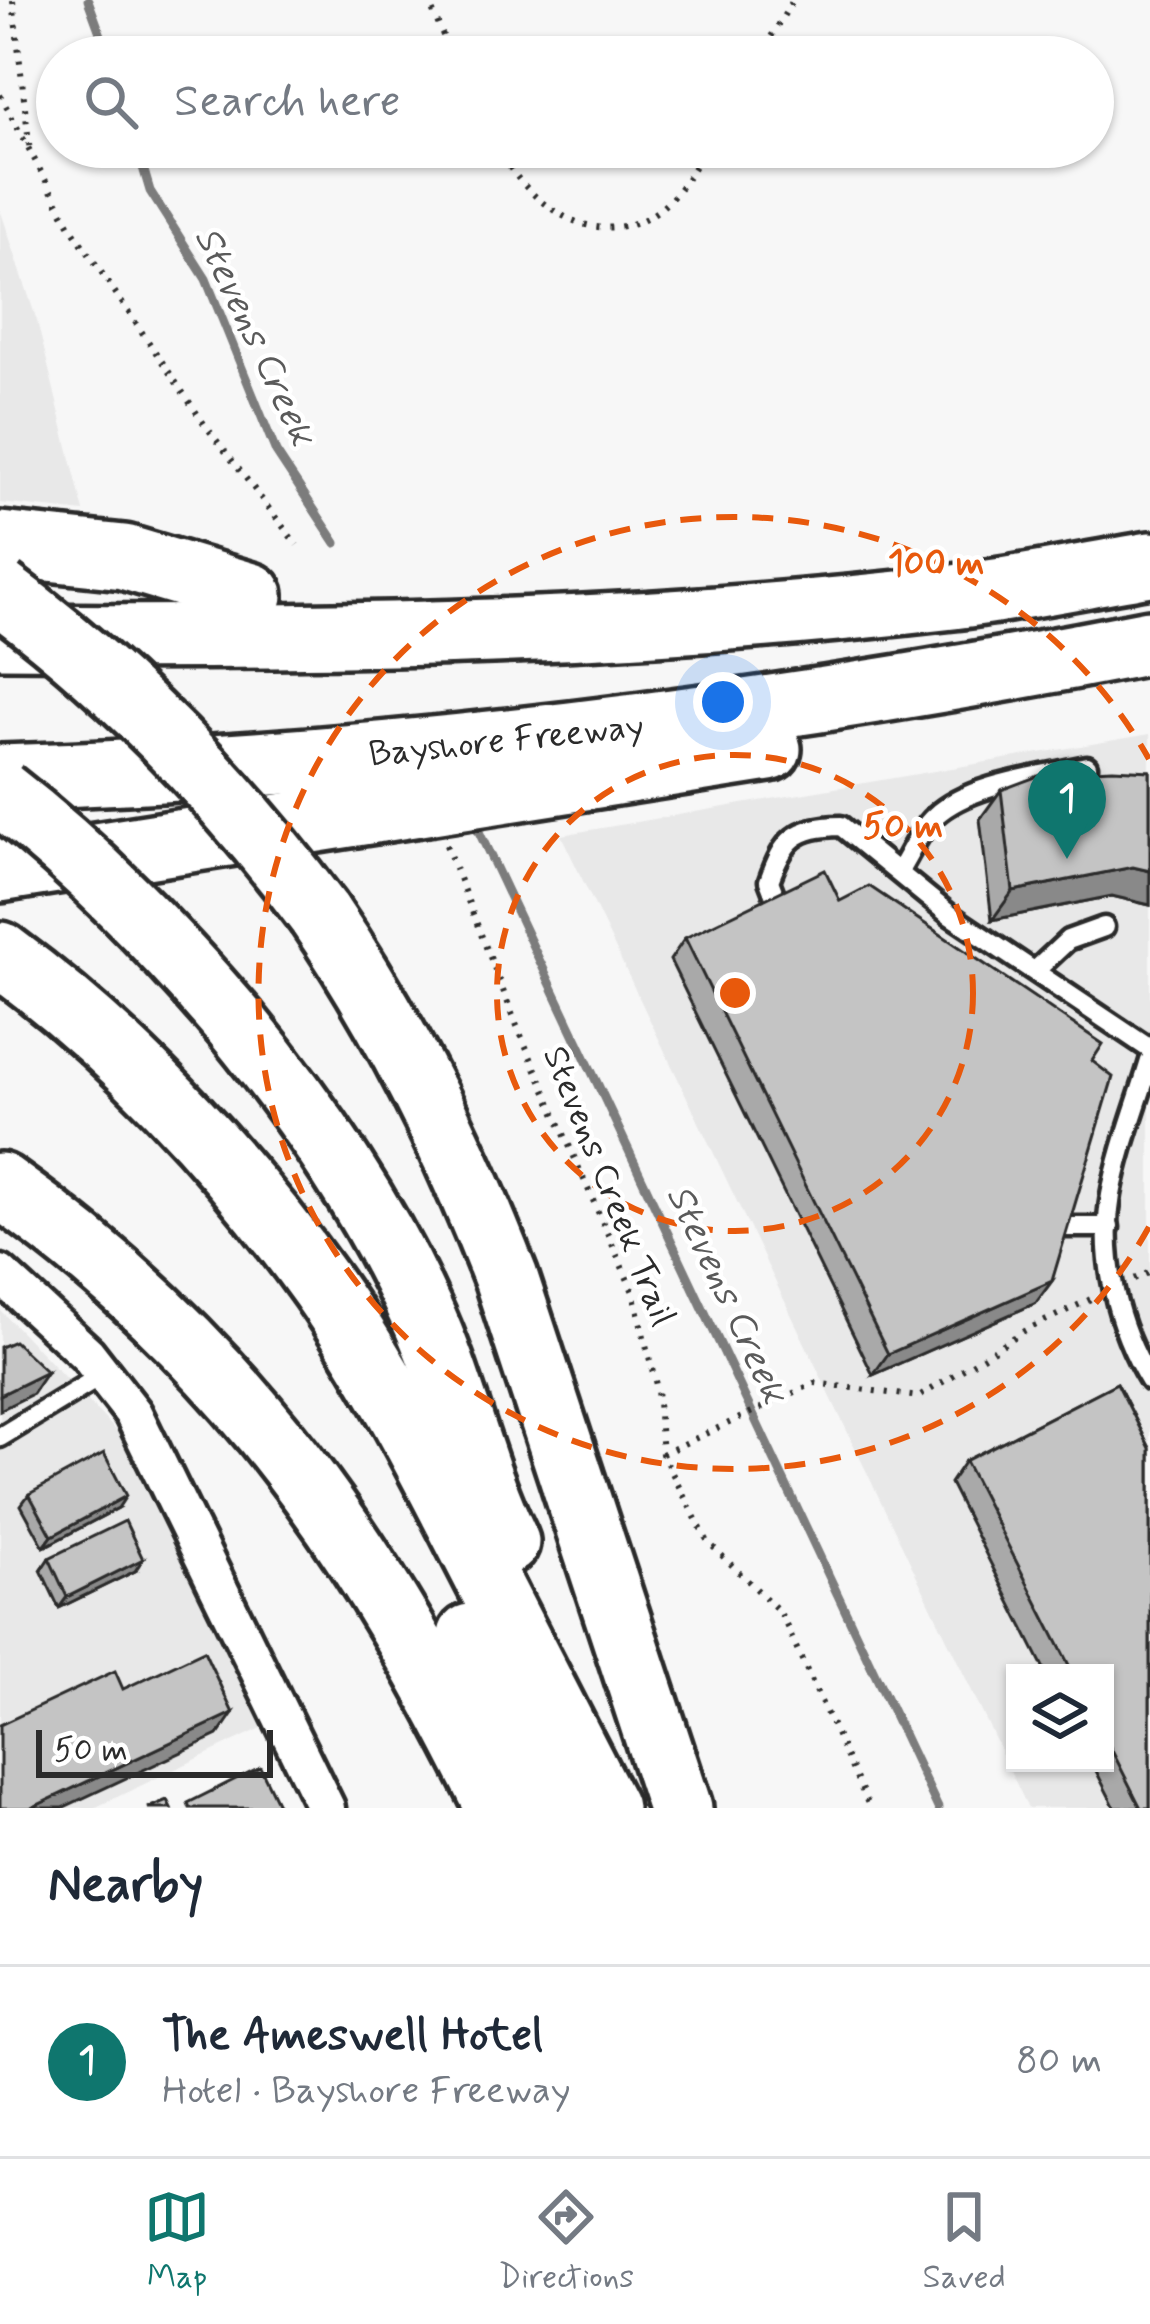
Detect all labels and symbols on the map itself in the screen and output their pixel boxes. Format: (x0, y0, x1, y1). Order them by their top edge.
water label: Stevens Creek (181, 219, 328, 456)
text: 100 m (888, 541, 984, 588)
your location (693, 672, 753, 732)
street label: Bayshore Freeway (367, 704, 646, 779)
pin: 1 (1028, 760, 1106, 859)
text: 50 m (863, 804, 943, 851)
centre of rings (714, 972, 756, 1014)
street label: Stevens Creek Trail (530, 1040, 685, 1333)
water label: Stevens Creek (653, 1177, 800, 1414)
scale bar (36, 1724, 273, 1777)

